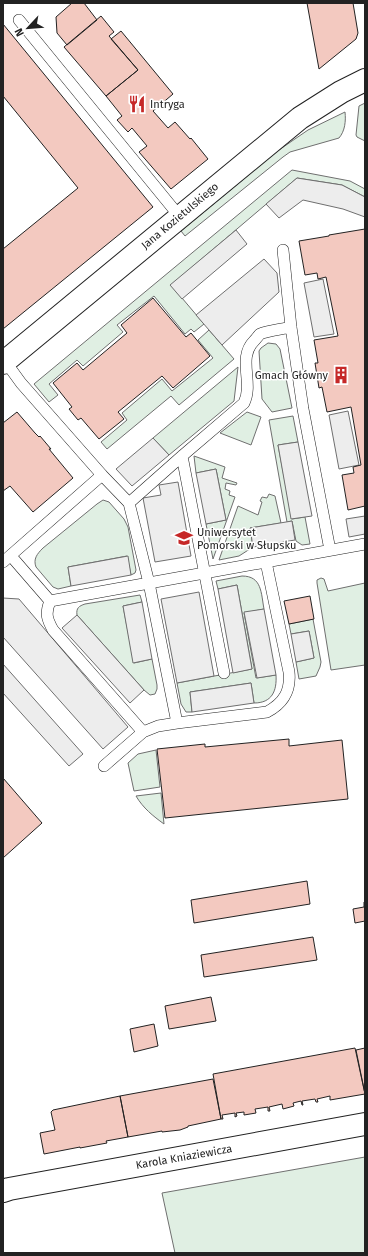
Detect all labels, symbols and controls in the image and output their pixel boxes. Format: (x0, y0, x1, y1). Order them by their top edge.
north arrow (8, 8, 48, 48)
text: N (12, 26, 27, 38)
restaurant icon: Intryga (127, 94, 147, 114)
place label: Intryga (150, 98, 185, 111)
street label: Jana Kozietulskiego (139, 180, 221, 252)
building icon: Gmach Główny (331, 365, 351, 385)
place label: Gmach Główny (255, 369, 329, 382)
place label: Uniwersytet Pomorski w Słupsku (197, 526, 296, 552)
school or university icon: Uniwersytet Pomorski w Słupsku (174, 528, 194, 548)
street label: Karola Kniaziewicza (135, 1142, 233, 1172)

